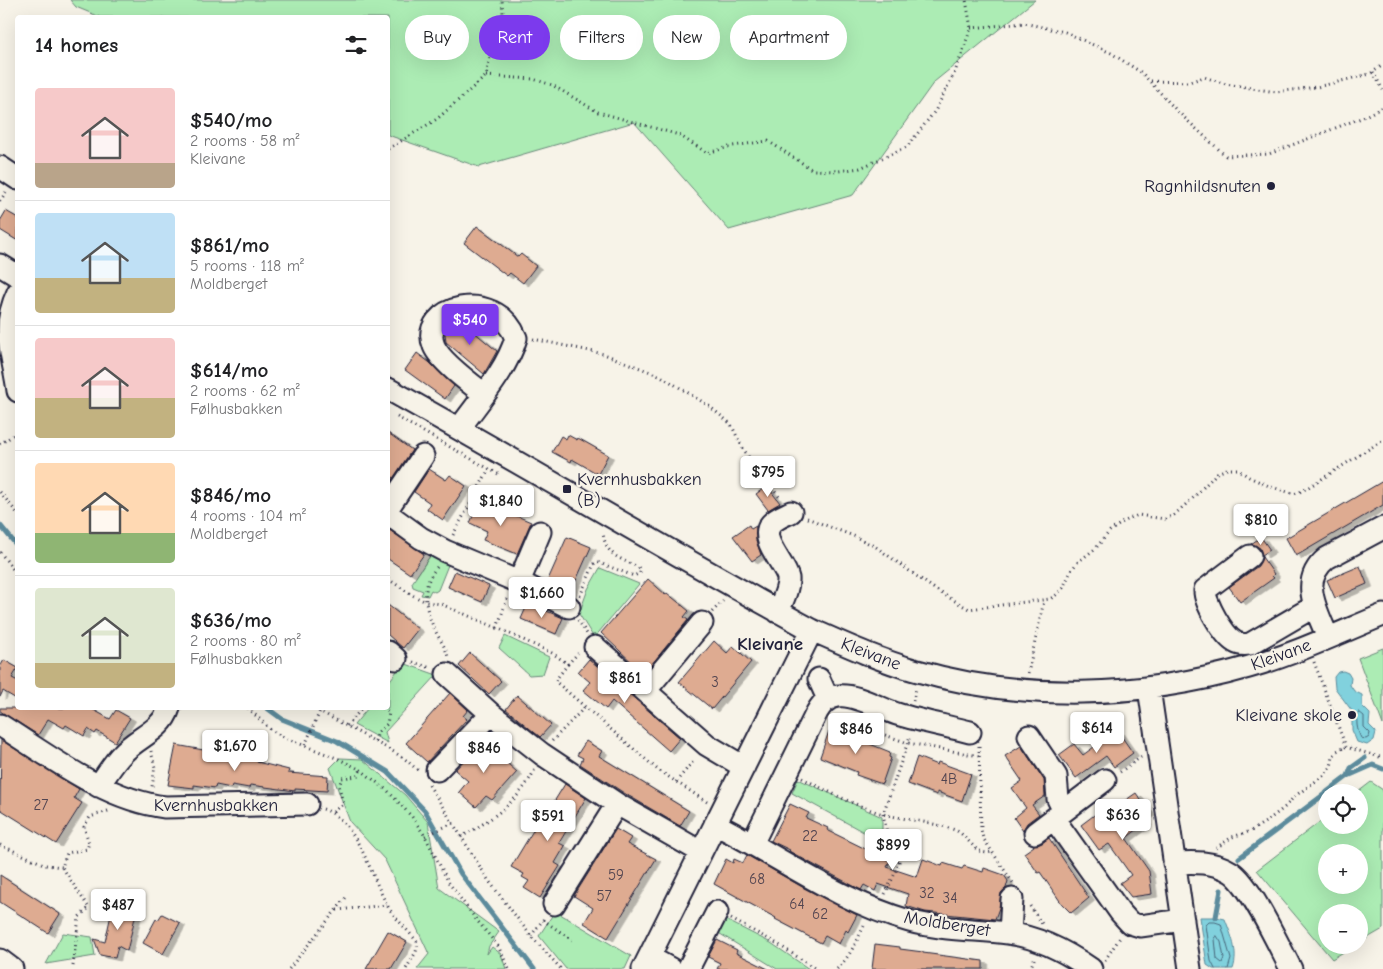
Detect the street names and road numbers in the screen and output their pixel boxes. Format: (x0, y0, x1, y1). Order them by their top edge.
street label: Kleivane (838, 633, 904, 675)
street label: Kleivane (1248, 634, 1314, 676)
street label: Kvernhusbakken (154, 795, 278, 816)
street label: Moldberget (902, 907, 992, 941)

